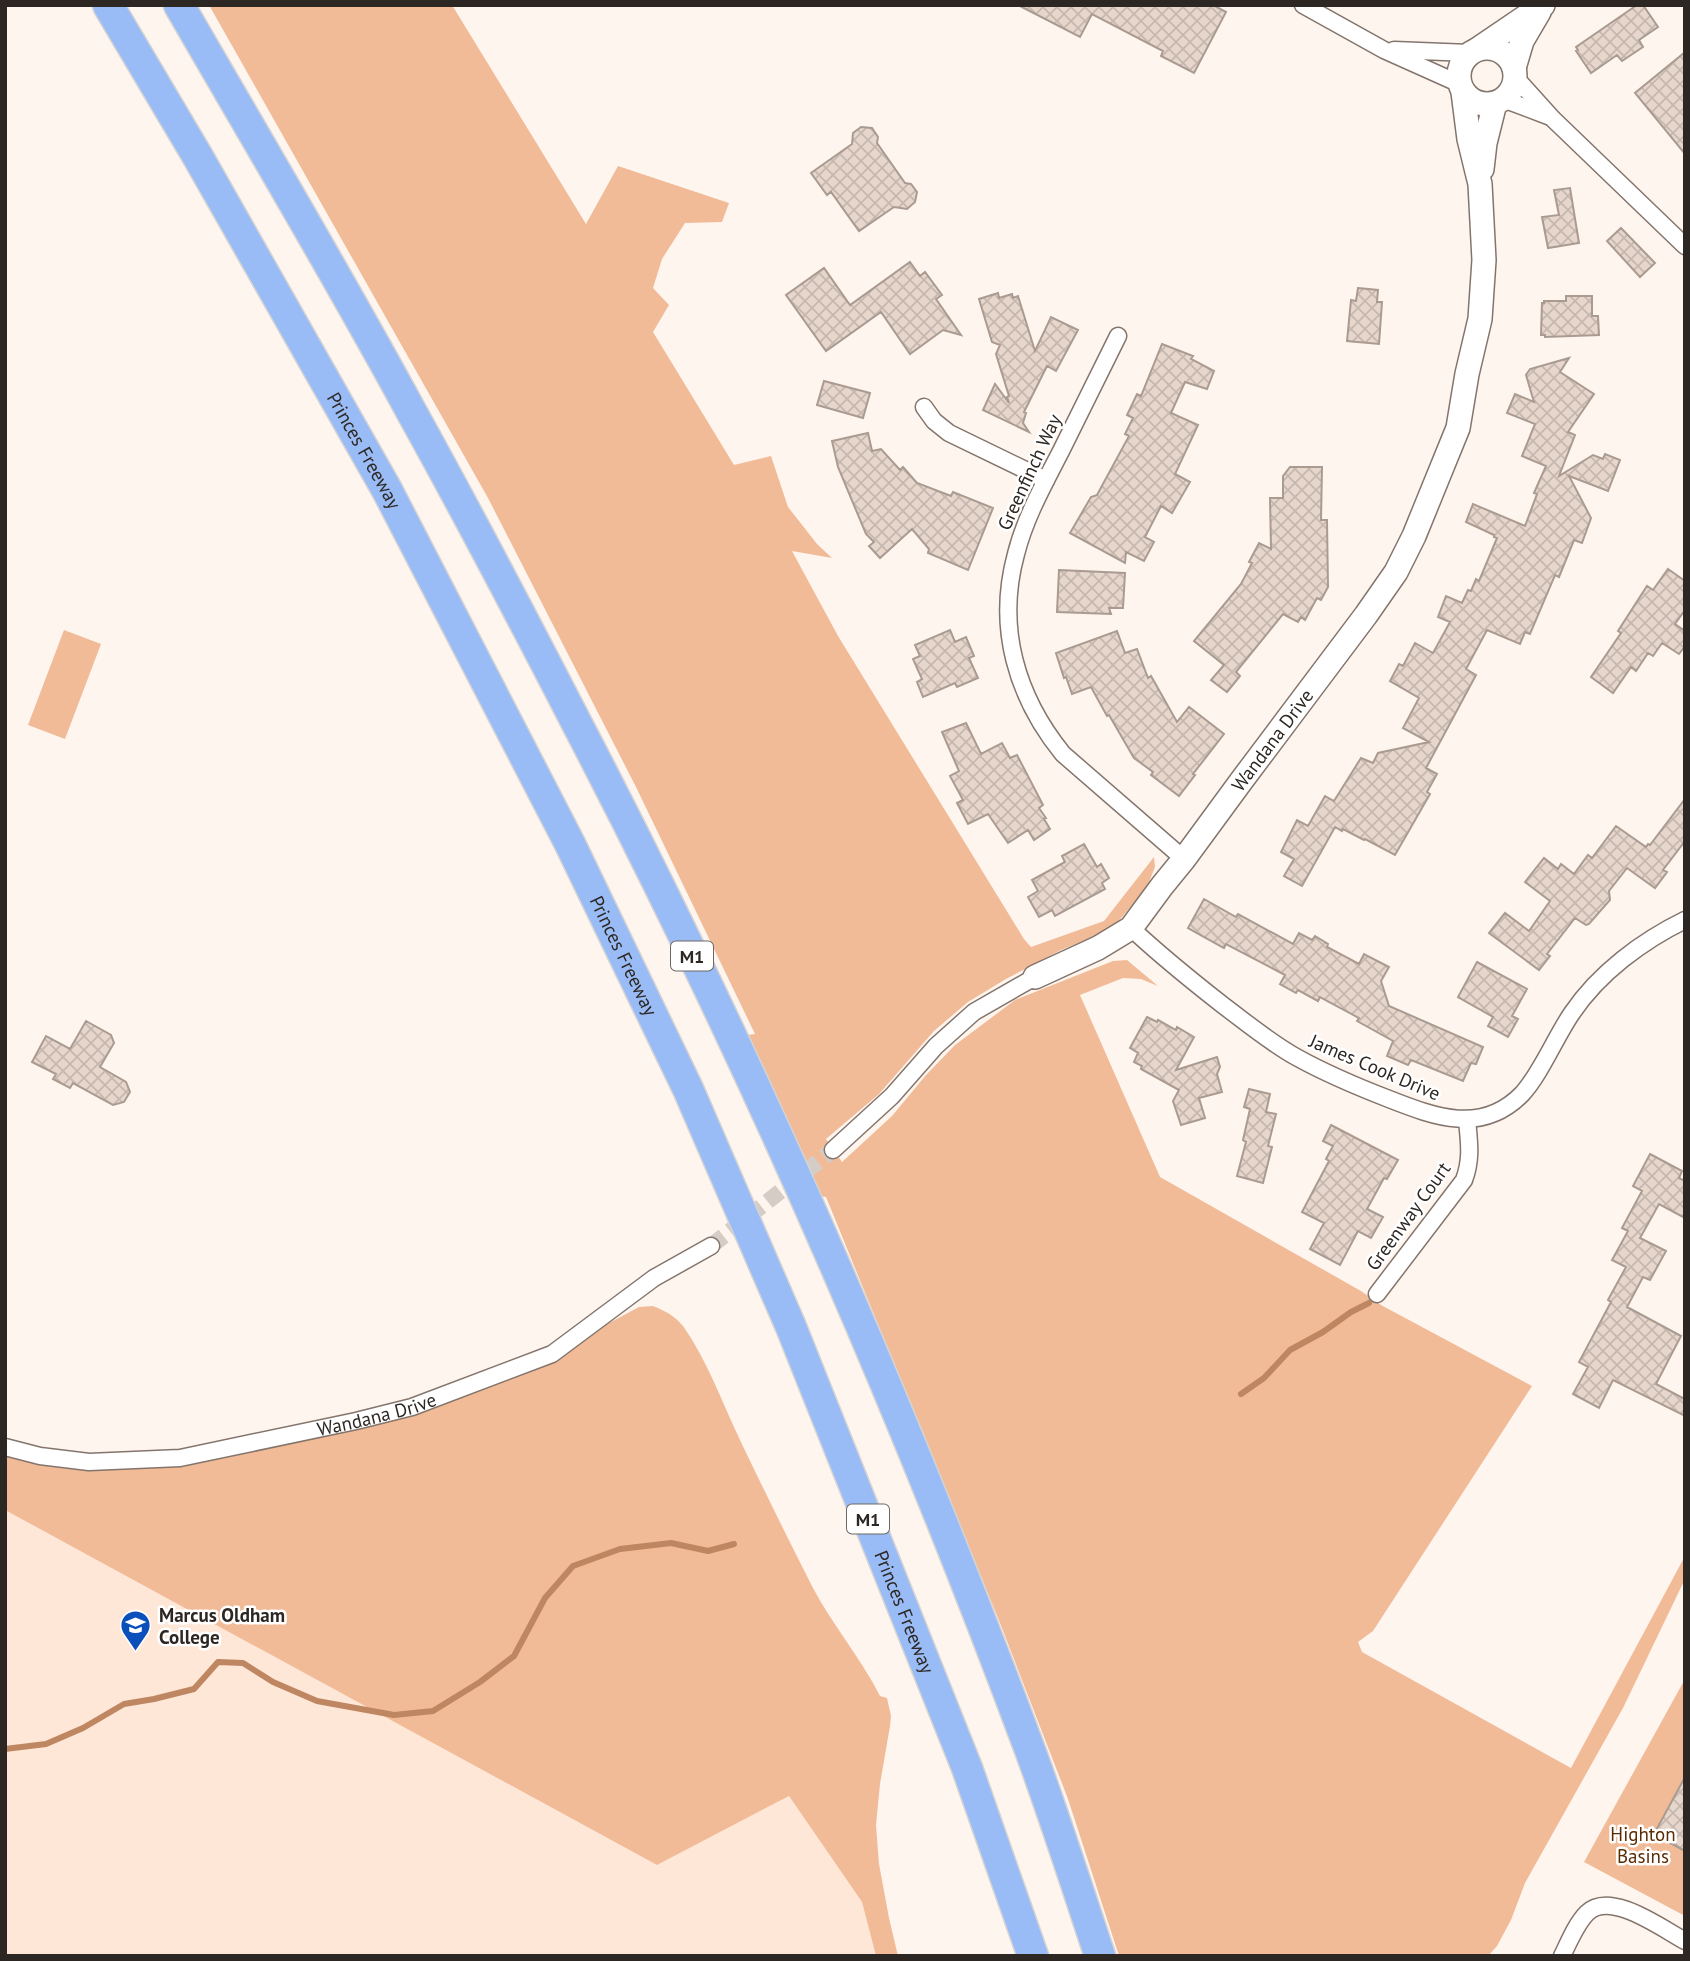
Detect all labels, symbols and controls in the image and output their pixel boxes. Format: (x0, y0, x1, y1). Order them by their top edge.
street label: Princes Freeway (322, 388, 407, 513)
street label: Greenfinch Way (992, 410, 1066, 534)
street label: Wandana Drive (1226, 684, 1318, 796)
street label: Princes Freeway (585, 892, 663, 1020)
road number: M1 (671, 942, 713, 971)
street label: James Cook Drive (1305, 1028, 1444, 1105)
street label: Greenway Court (1361, 1157, 1456, 1275)
street label: Wandana Drive (315, 1387, 439, 1441)
road number: M1 (847, 1504, 889, 1534)
street label: Princes Freeway (869, 1547, 940, 1677)
place label: Marcus Oldham College (159, 1603, 285, 1649)
school or university icon: Marcus Oldham College (119, 1609, 153, 1653)
park label: Highton Basins (1610, 1822, 1676, 1868)

